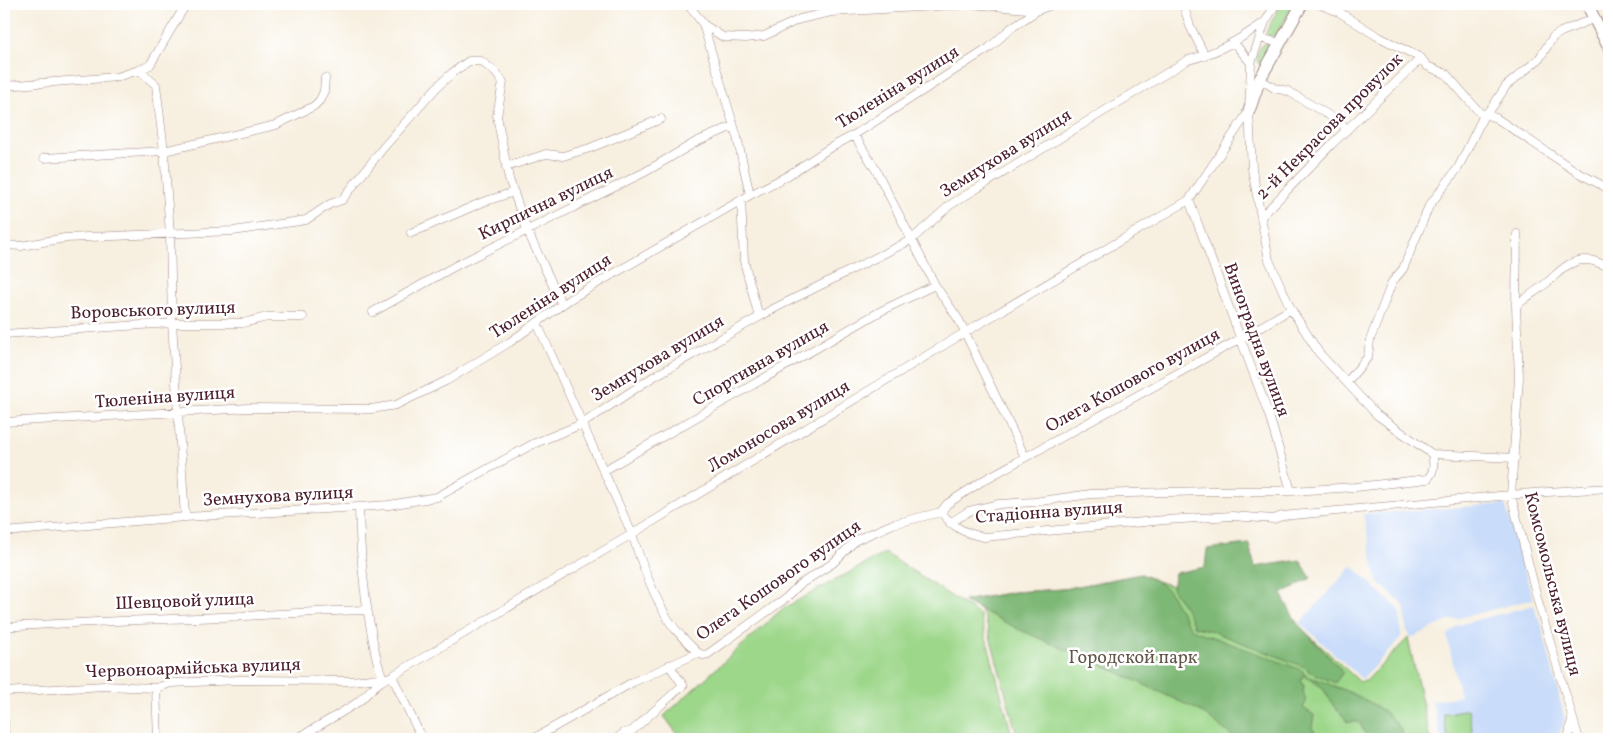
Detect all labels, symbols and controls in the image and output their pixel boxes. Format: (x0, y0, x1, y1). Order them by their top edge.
street label: Тюленіна вулиця (832, 40, 964, 136)
street label: 2-й Некрасова провулок (1251, 48, 1409, 206)
street label: Земнухова вулиця (935, 103, 1077, 205)
street label: Кирпична вулиця (474, 161, 618, 247)
street label: Тюленіна вулиця (485, 248, 617, 346)
street label: Виноградна вулиця (1216, 259, 1296, 421)
street label: Воровського вулиця (70, 296, 236, 326)
street label: Земнухова вулиця (587, 309, 729, 409)
street label: Спортивна вулиця (688, 315, 834, 413)
street label: Олега Кошового вулиця (1041, 323, 1225, 439)
street label: Ломоносова вулиця (703, 375, 855, 479)
street label: Тюленіна вулиця (94, 381, 236, 415)
street label: Земнухова вулиця (202, 481, 354, 513)
street label: Комсомольська вулиця (1517, 489, 1587, 679)
street label: Стадіонна вулиця (974, 495, 1124, 531)
street label: Олега Кошового вулиця (692, 515, 866, 647)
street label: Шевцовой улица (115, 587, 255, 617)
park label: Городской парк (1069, 646, 1198, 671)
street label: Червоноармійська вулиця (85, 653, 301, 685)

